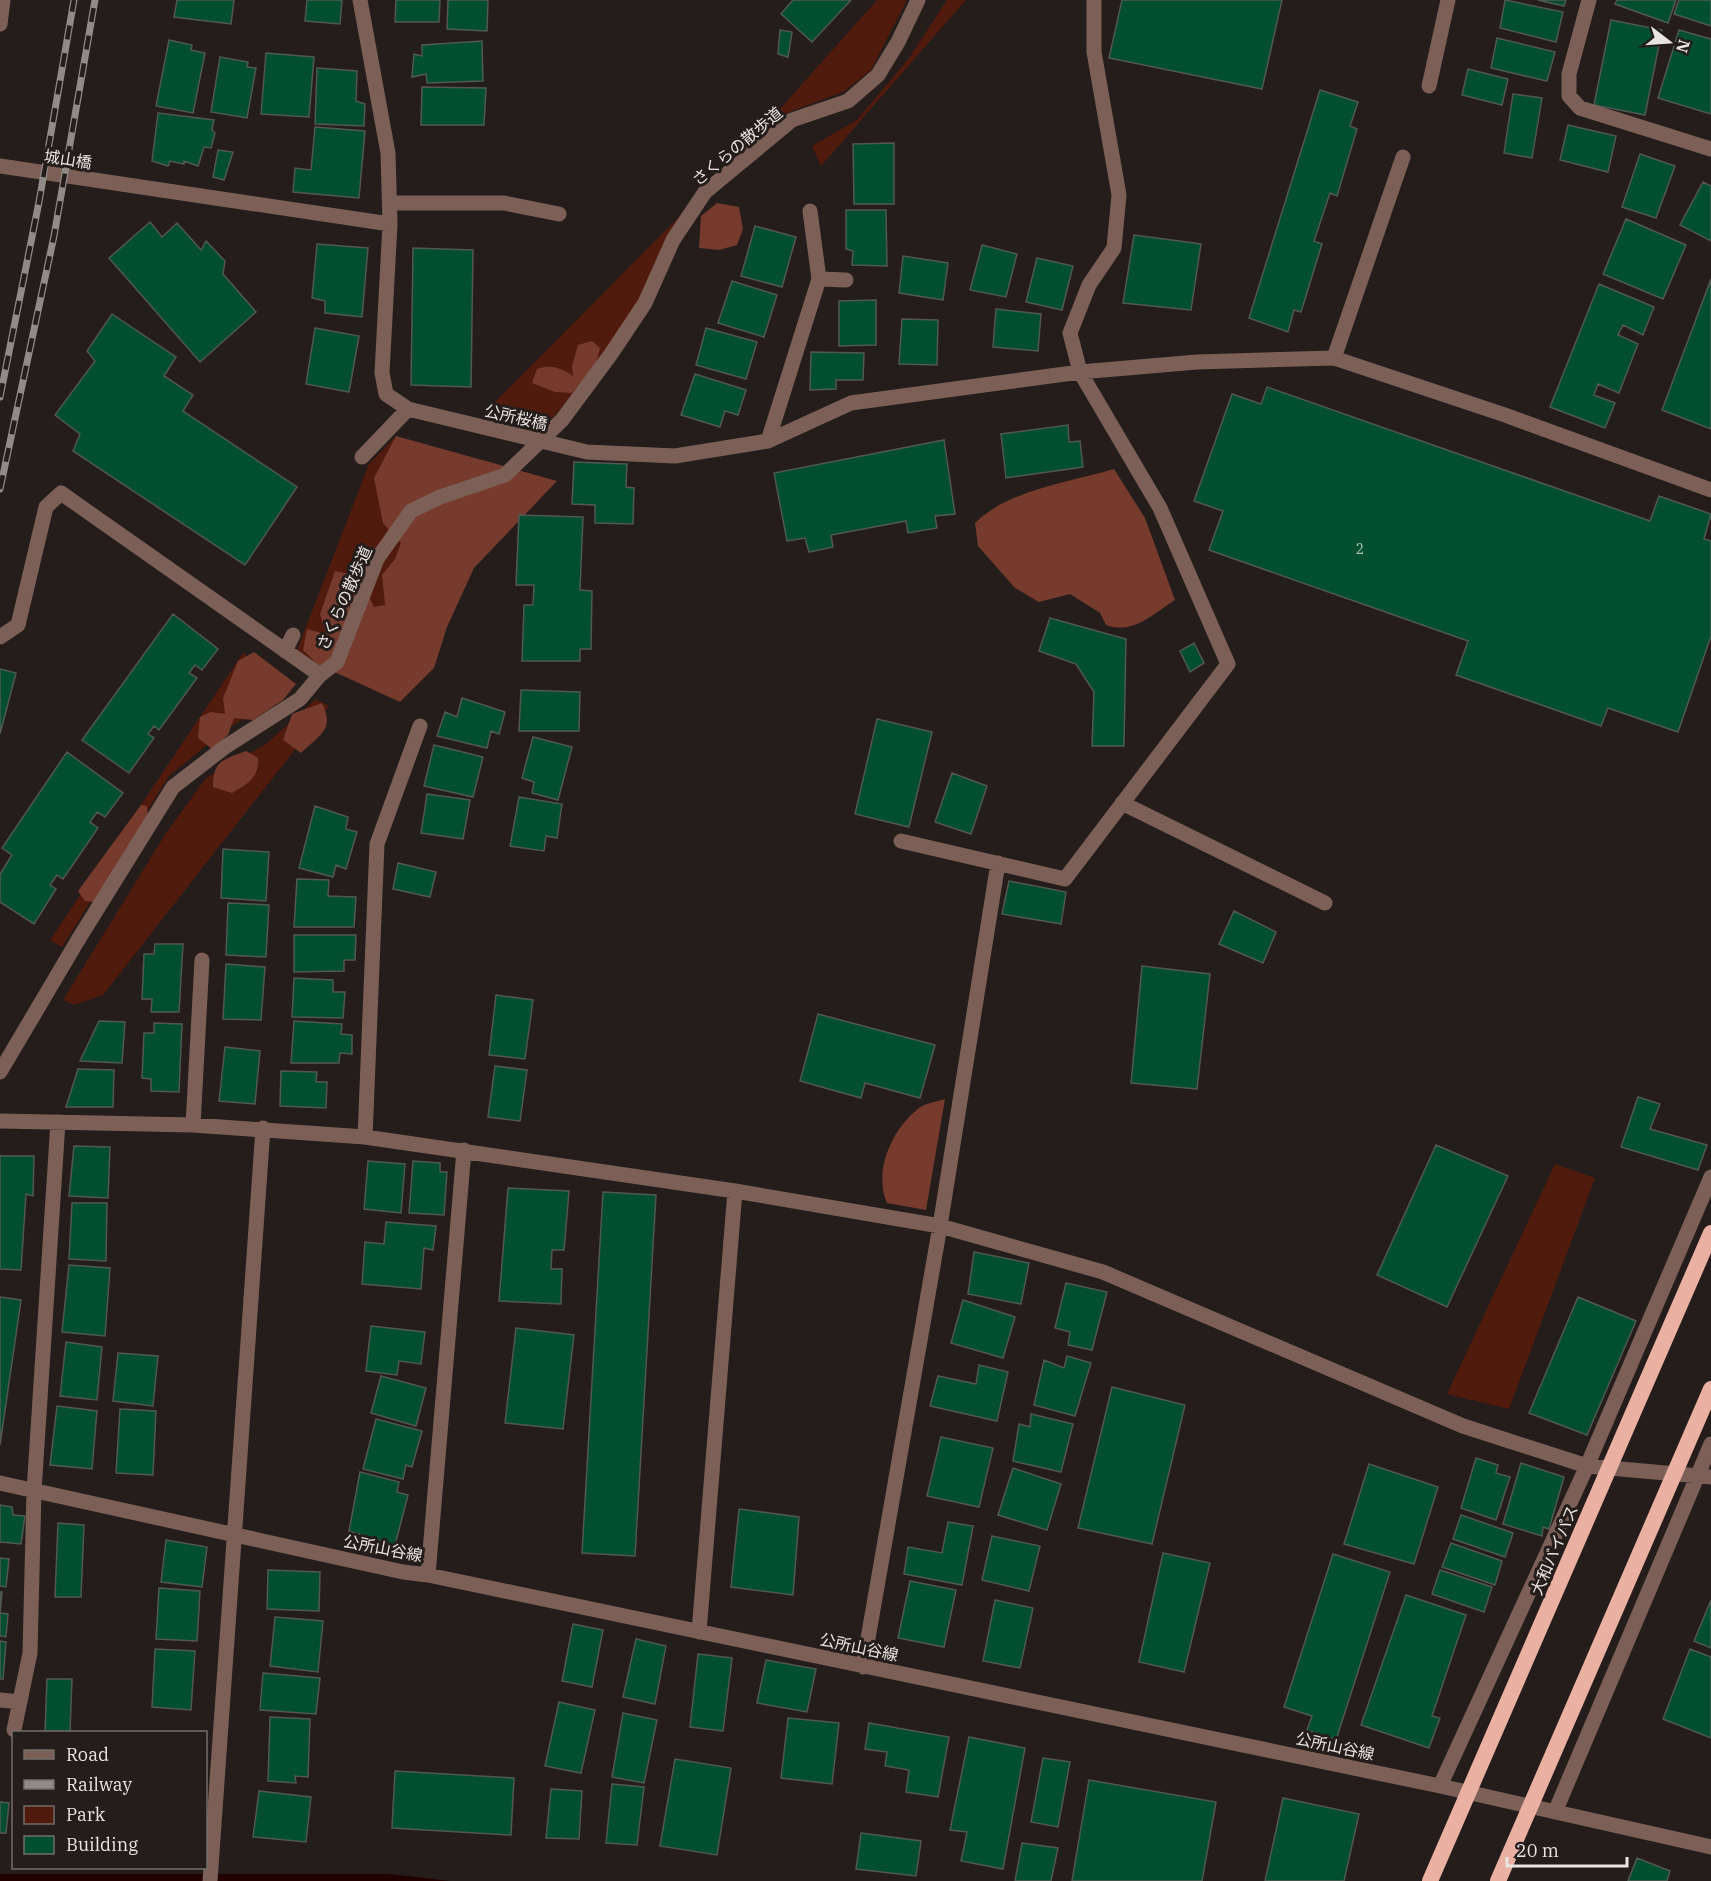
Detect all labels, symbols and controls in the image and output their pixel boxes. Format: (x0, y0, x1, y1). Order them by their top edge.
north arrow (1639, 12, 1699, 72)
text: N (1672, 37, 1695, 55)
street label: さくらの散歩道 (688, 102, 786, 190)
street label: 城山橋 (43, 145, 93, 173)
street label: 公所桜橋 (483, 400, 549, 434)
house number: 2 (1356, 540, 1364, 558)
street label: さくらの散歩道 (312, 543, 376, 653)
street label: 大和バイパス (1526, 1502, 1582, 1598)
street label: 公所山谷線 (342, 1531, 424, 1565)
street label: 公所山谷線 (818, 1629, 900, 1665)
street label: 公所山谷線 (1294, 1728, 1376, 1764)
legend (12, 1731, 207, 1869)
text: Road (66, 1743, 109, 1766)
text: Railway (66, 1773, 132, 1796)
text: Park (66, 1803, 106, 1826)
scale bar (1507, 1830, 1627, 1868)
text: Building (66, 1833, 138, 1856)
text: 20 m (1516, 1839, 1559, 1862)

